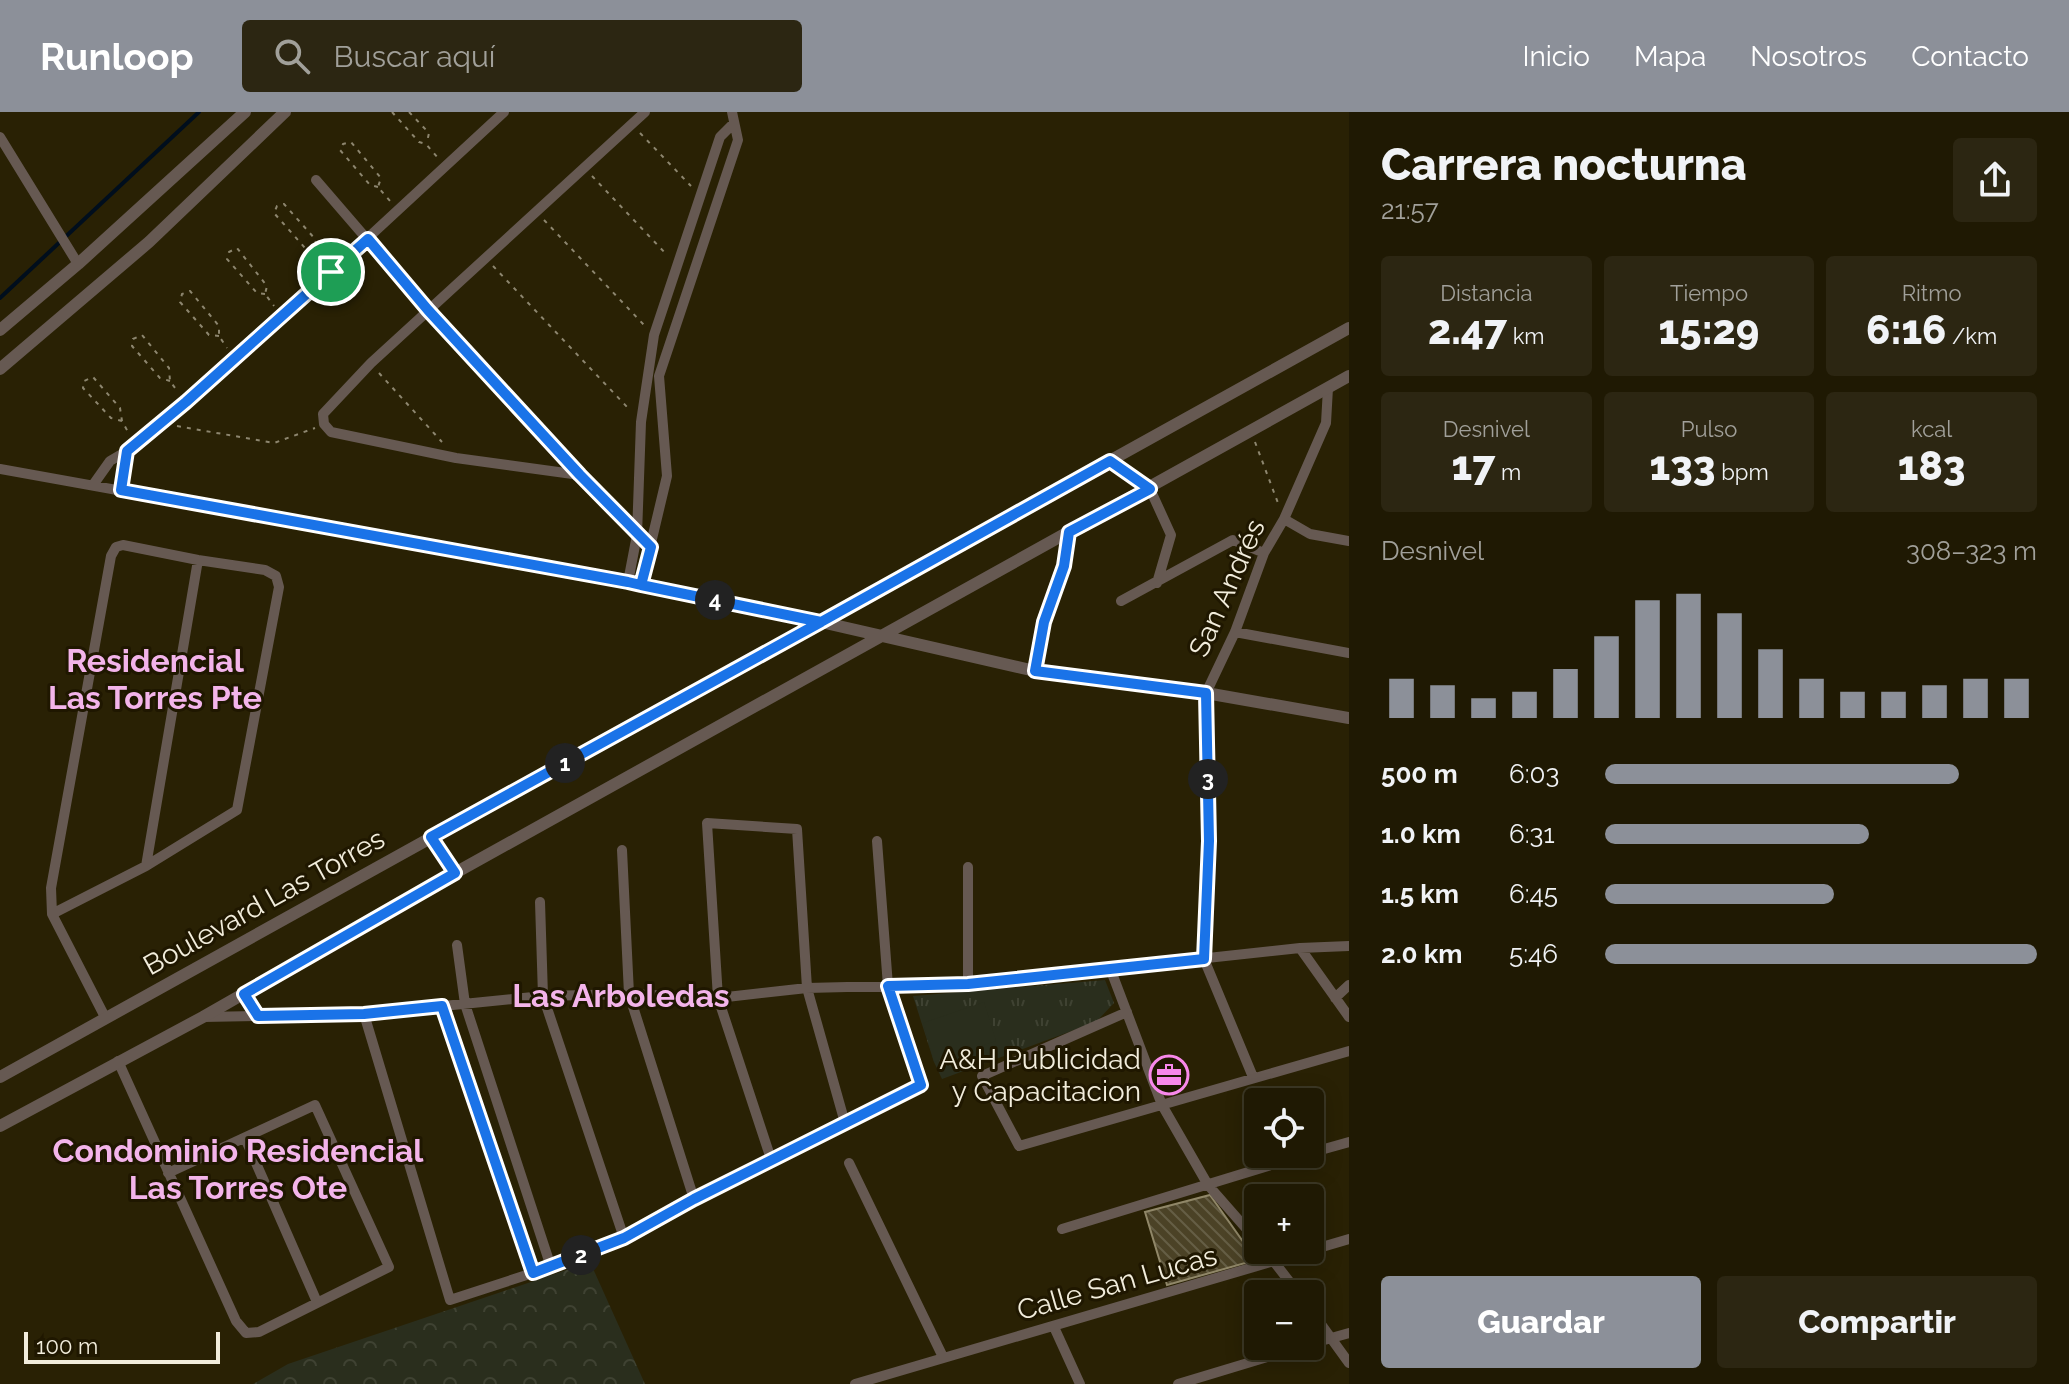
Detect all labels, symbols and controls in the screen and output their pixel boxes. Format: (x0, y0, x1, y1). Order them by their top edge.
search box (242, 20, 802, 92)
text: Runloop (40, 34, 194, 79)
icon: search (270, 34, 314, 78)
text: Buscar aquí (334, 39, 495, 74)
text: Inicio (1522, 40, 1590, 73)
text: Mapa (1634, 40, 1706, 73)
text: Nosotros (1750, 40, 1867, 73)
text: Contacto (1911, 40, 2029, 73)
button: share (1953, 138, 2037, 222)
text: Carrera nocturna (1381, 139, 1747, 190)
text: 21:57 (1381, 195, 1439, 225)
pin (297, 238, 365, 306)
icon: arrive (309, 250, 353, 294)
text: Distancia (1440, 280, 1532, 306)
text: Tiempo (1670, 280, 1748, 306)
text: Ritmo (1902, 280, 1962, 306)
text: 2.47 (1428, 306, 1507, 353)
text: 15:29 (1659, 306, 1759, 353)
text: 6:16 (1866, 306, 1946, 353)
text: km (1507, 323, 1545, 349)
text: /km (1946, 323, 1997, 349)
text: Desnivel (1443, 416, 1530, 442)
text: Pulso (1681, 416, 1737, 442)
text: kcal (1911, 416, 1952, 442)
text: 17 (1452, 442, 1495, 489)
text: 133 (1649, 442, 1716, 489)
text: 183 (1898, 442, 1966, 489)
text: m (1495, 459, 1521, 485)
text: bpm (1716, 459, 1769, 485)
street label: San Andrés (1182, 514, 1272, 662)
text: Desnivel (1381, 536, 1484, 566)
text: 308–323 m (1906, 536, 2037, 566)
pin: 4 (695, 580, 735, 620)
text: 4 (709, 587, 721, 613)
district label: Residencial Las Torres Pte (48, 642, 262, 716)
pin: 1 (545, 743, 585, 783)
text: 1 (560, 750, 570, 776)
pin: 3 (1188, 759, 1228, 799)
text: 500 m (1381, 759, 1458, 789)
text: 6:03 (1509, 759, 1559, 789)
text: 3 (1202, 766, 1214, 792)
text: 1.0 km (1381, 819, 1461, 849)
text: 6:31 (1509, 819, 1555, 849)
street label: Boulevard Las Torres (138, 822, 390, 982)
text: 1.5 km (1381, 879, 1459, 909)
text: 6:45 (1509, 879, 1558, 909)
text: 2.0 km (1381, 939, 1462, 969)
text: 5:46 (1509, 939, 1558, 969)
district label: Las Arboledas (512, 977, 730, 1014)
place label: A&H Publicidad y Capacitacion (939, 1043, 1141, 1108)
office icon: A&H Publicidad y Capacitacion (1148, 1054, 1190, 1096)
map controls (1244, 1088, 1324, 1360)
button: locate (1244, 1088, 1324, 1168)
district label: Condominio Residencial Las Torres Ote (53, 1132, 424, 1206)
button: + (1244, 1184, 1324, 1264)
pin: 2 (561, 1235, 601, 1275)
street label: Calle San Lucas (1013, 1239, 1221, 1327)
text: 2 (575, 1242, 587, 1268)
button: Guardar (1381, 1276, 1701, 1368)
button: Compartir (1717, 1276, 2037, 1368)
button: − (1244, 1280, 1324, 1360)
scale bar (24, 1328, 220, 1364)
text: 100 m (36, 1333, 98, 1359)

